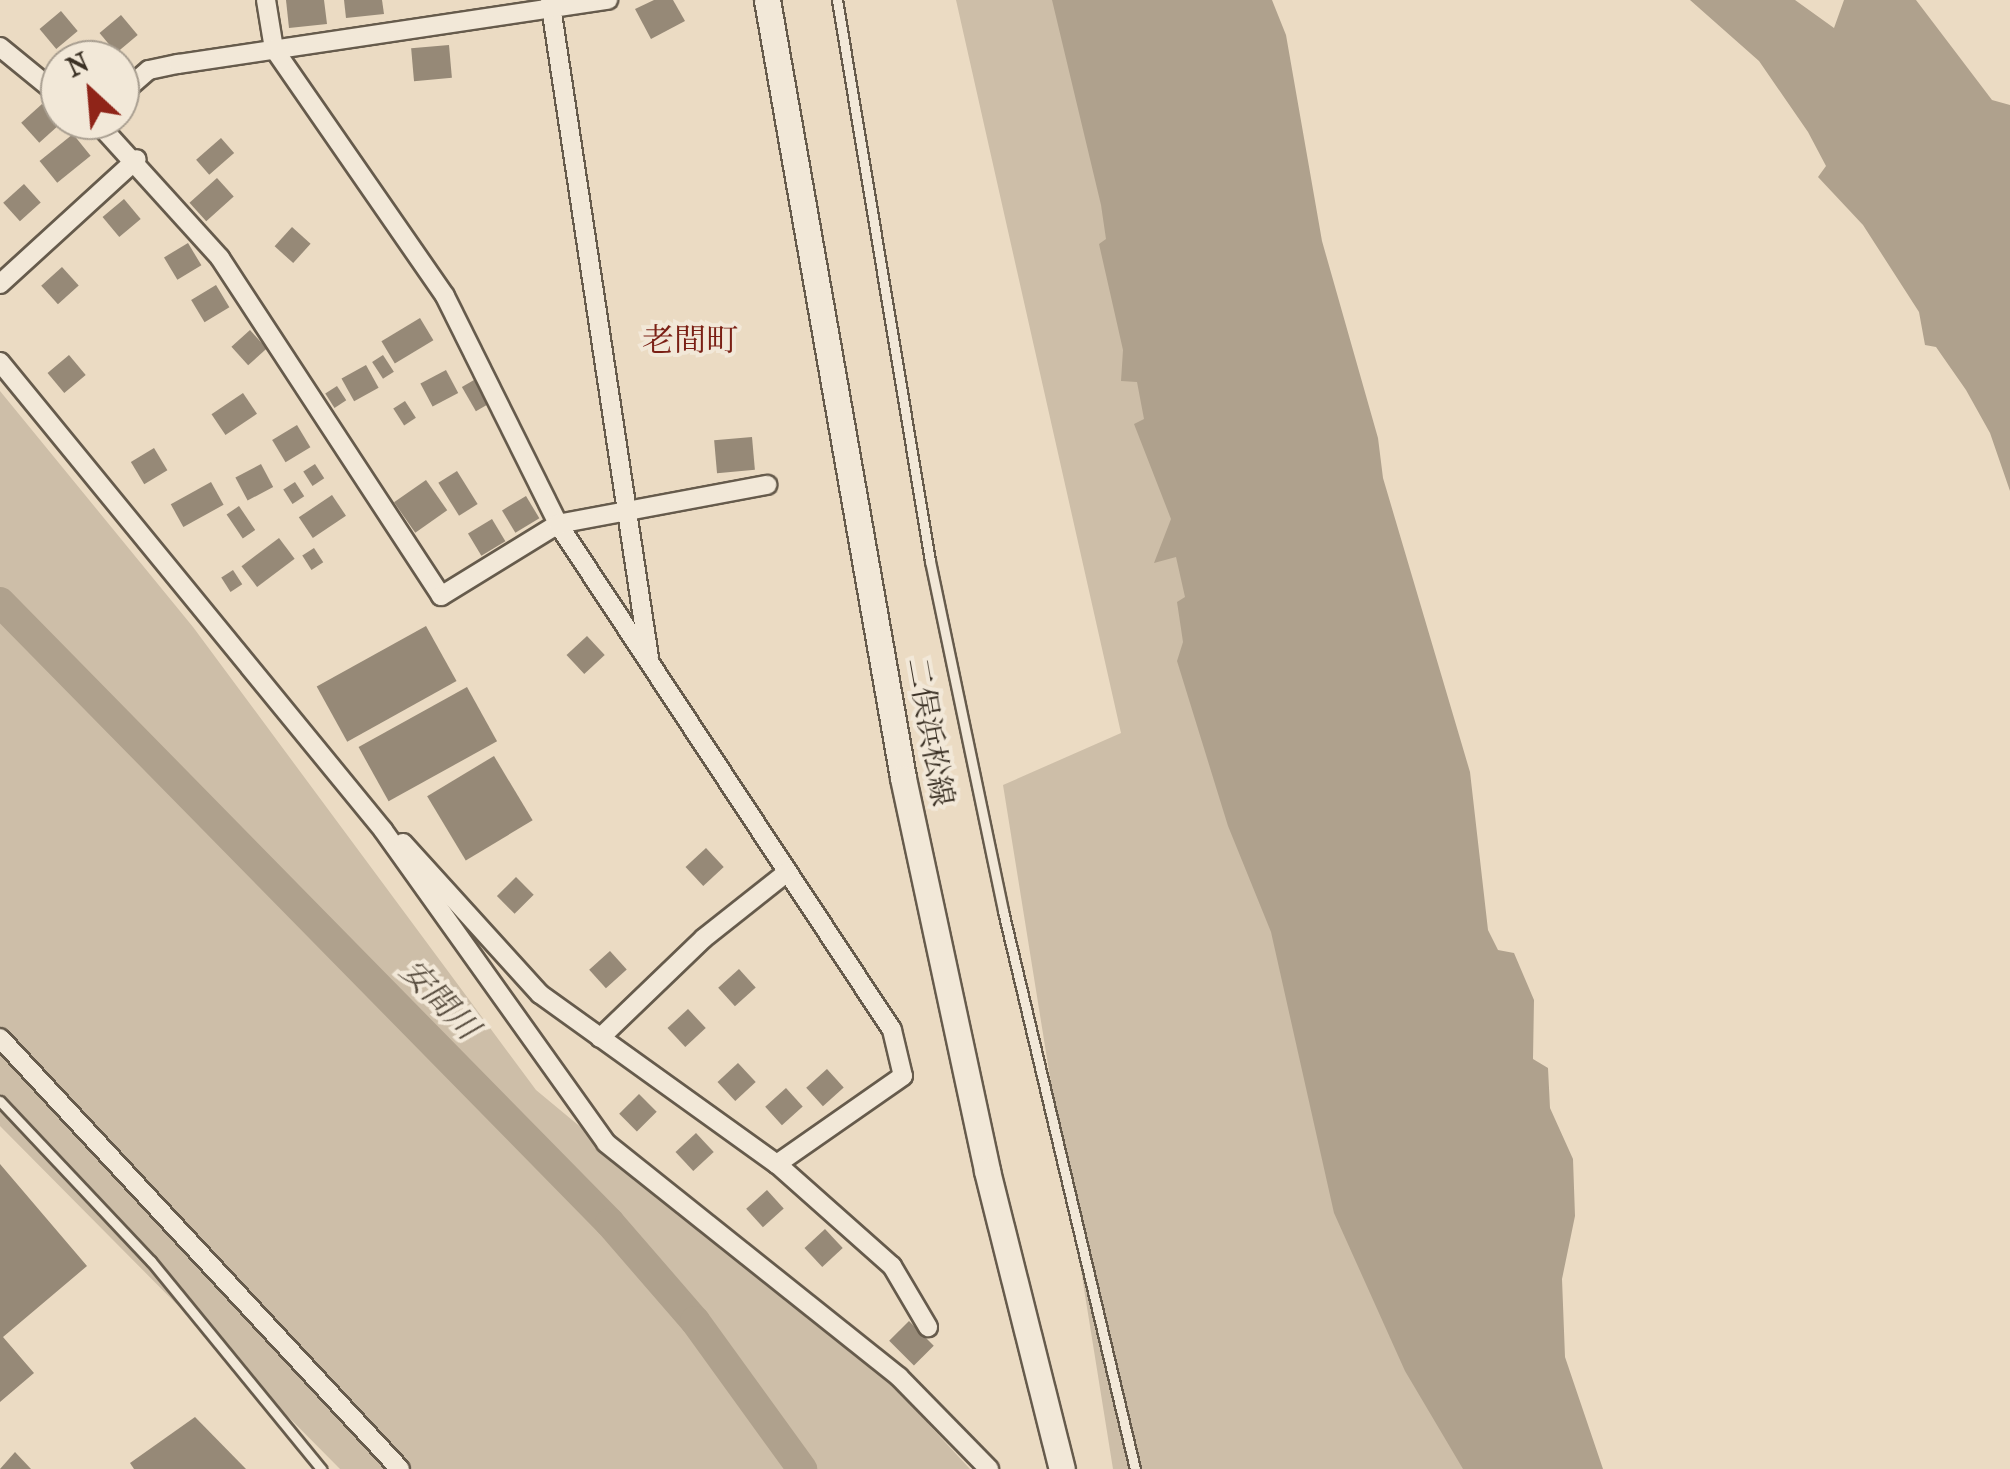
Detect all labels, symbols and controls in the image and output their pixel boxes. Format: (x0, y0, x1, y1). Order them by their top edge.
north arrow (40, 40, 140, 140)
text: N (61, 45, 94, 84)
district label: 老間町 (642, 322, 738, 360)
street label: 二俣浜松線 (898, 655, 960, 809)
water label: 安間川 (392, 952, 486, 1048)

